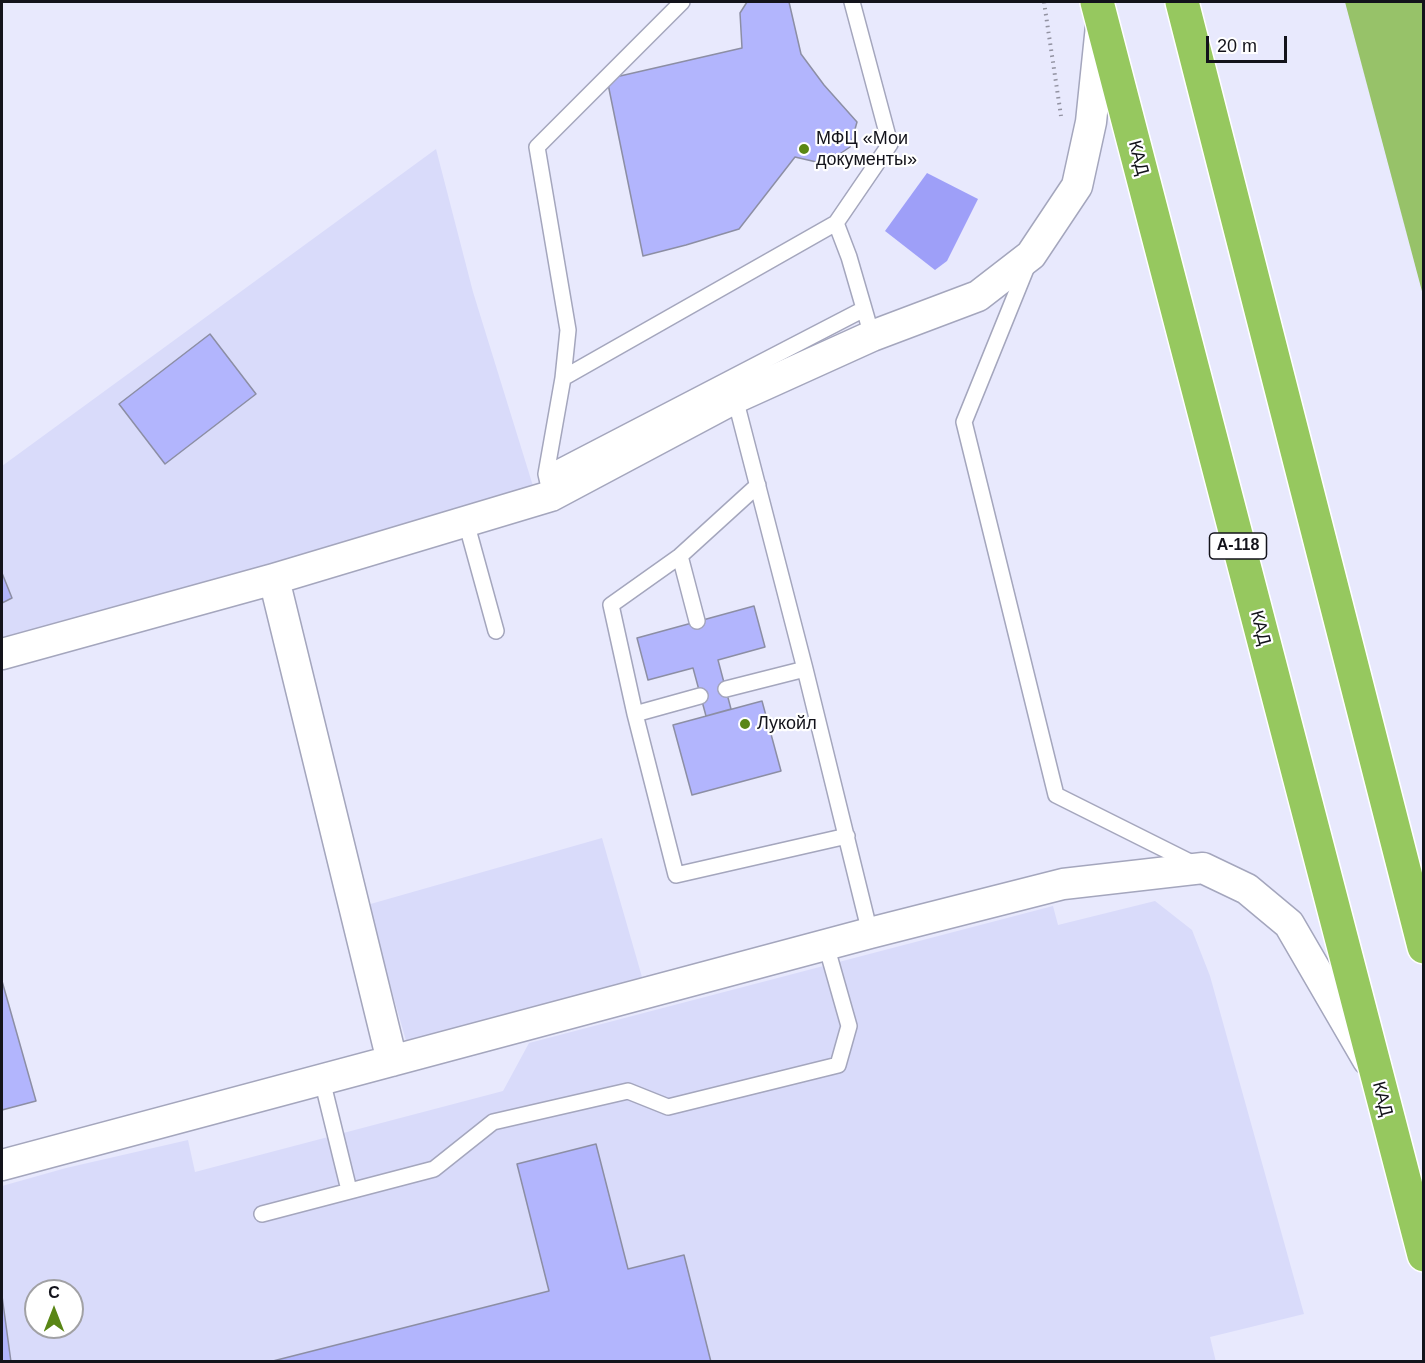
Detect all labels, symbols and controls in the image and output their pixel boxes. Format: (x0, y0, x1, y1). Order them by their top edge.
scale bar (1209, 24, 1290, 62)
text: 20 m (1217, 36, 1257, 56)
place label: МФЦ «Мои документы» (816, 128, 917, 170)
street label: КАД (1123, 138, 1153, 178)
marker: МФЦ «Мои документы» (797, 142, 811, 156)
road number: А-118 (1210, 533, 1266, 559)
street label: КАД (1245, 608, 1275, 648)
place label: Лукойл (757, 713, 817, 735)
marker: Лукойл (738, 717, 752, 731)
street label: КАД (1367, 1079, 1397, 1119)
north arrow (24, 1279, 84, 1339)
text: С (48, 1284, 60, 1301)

